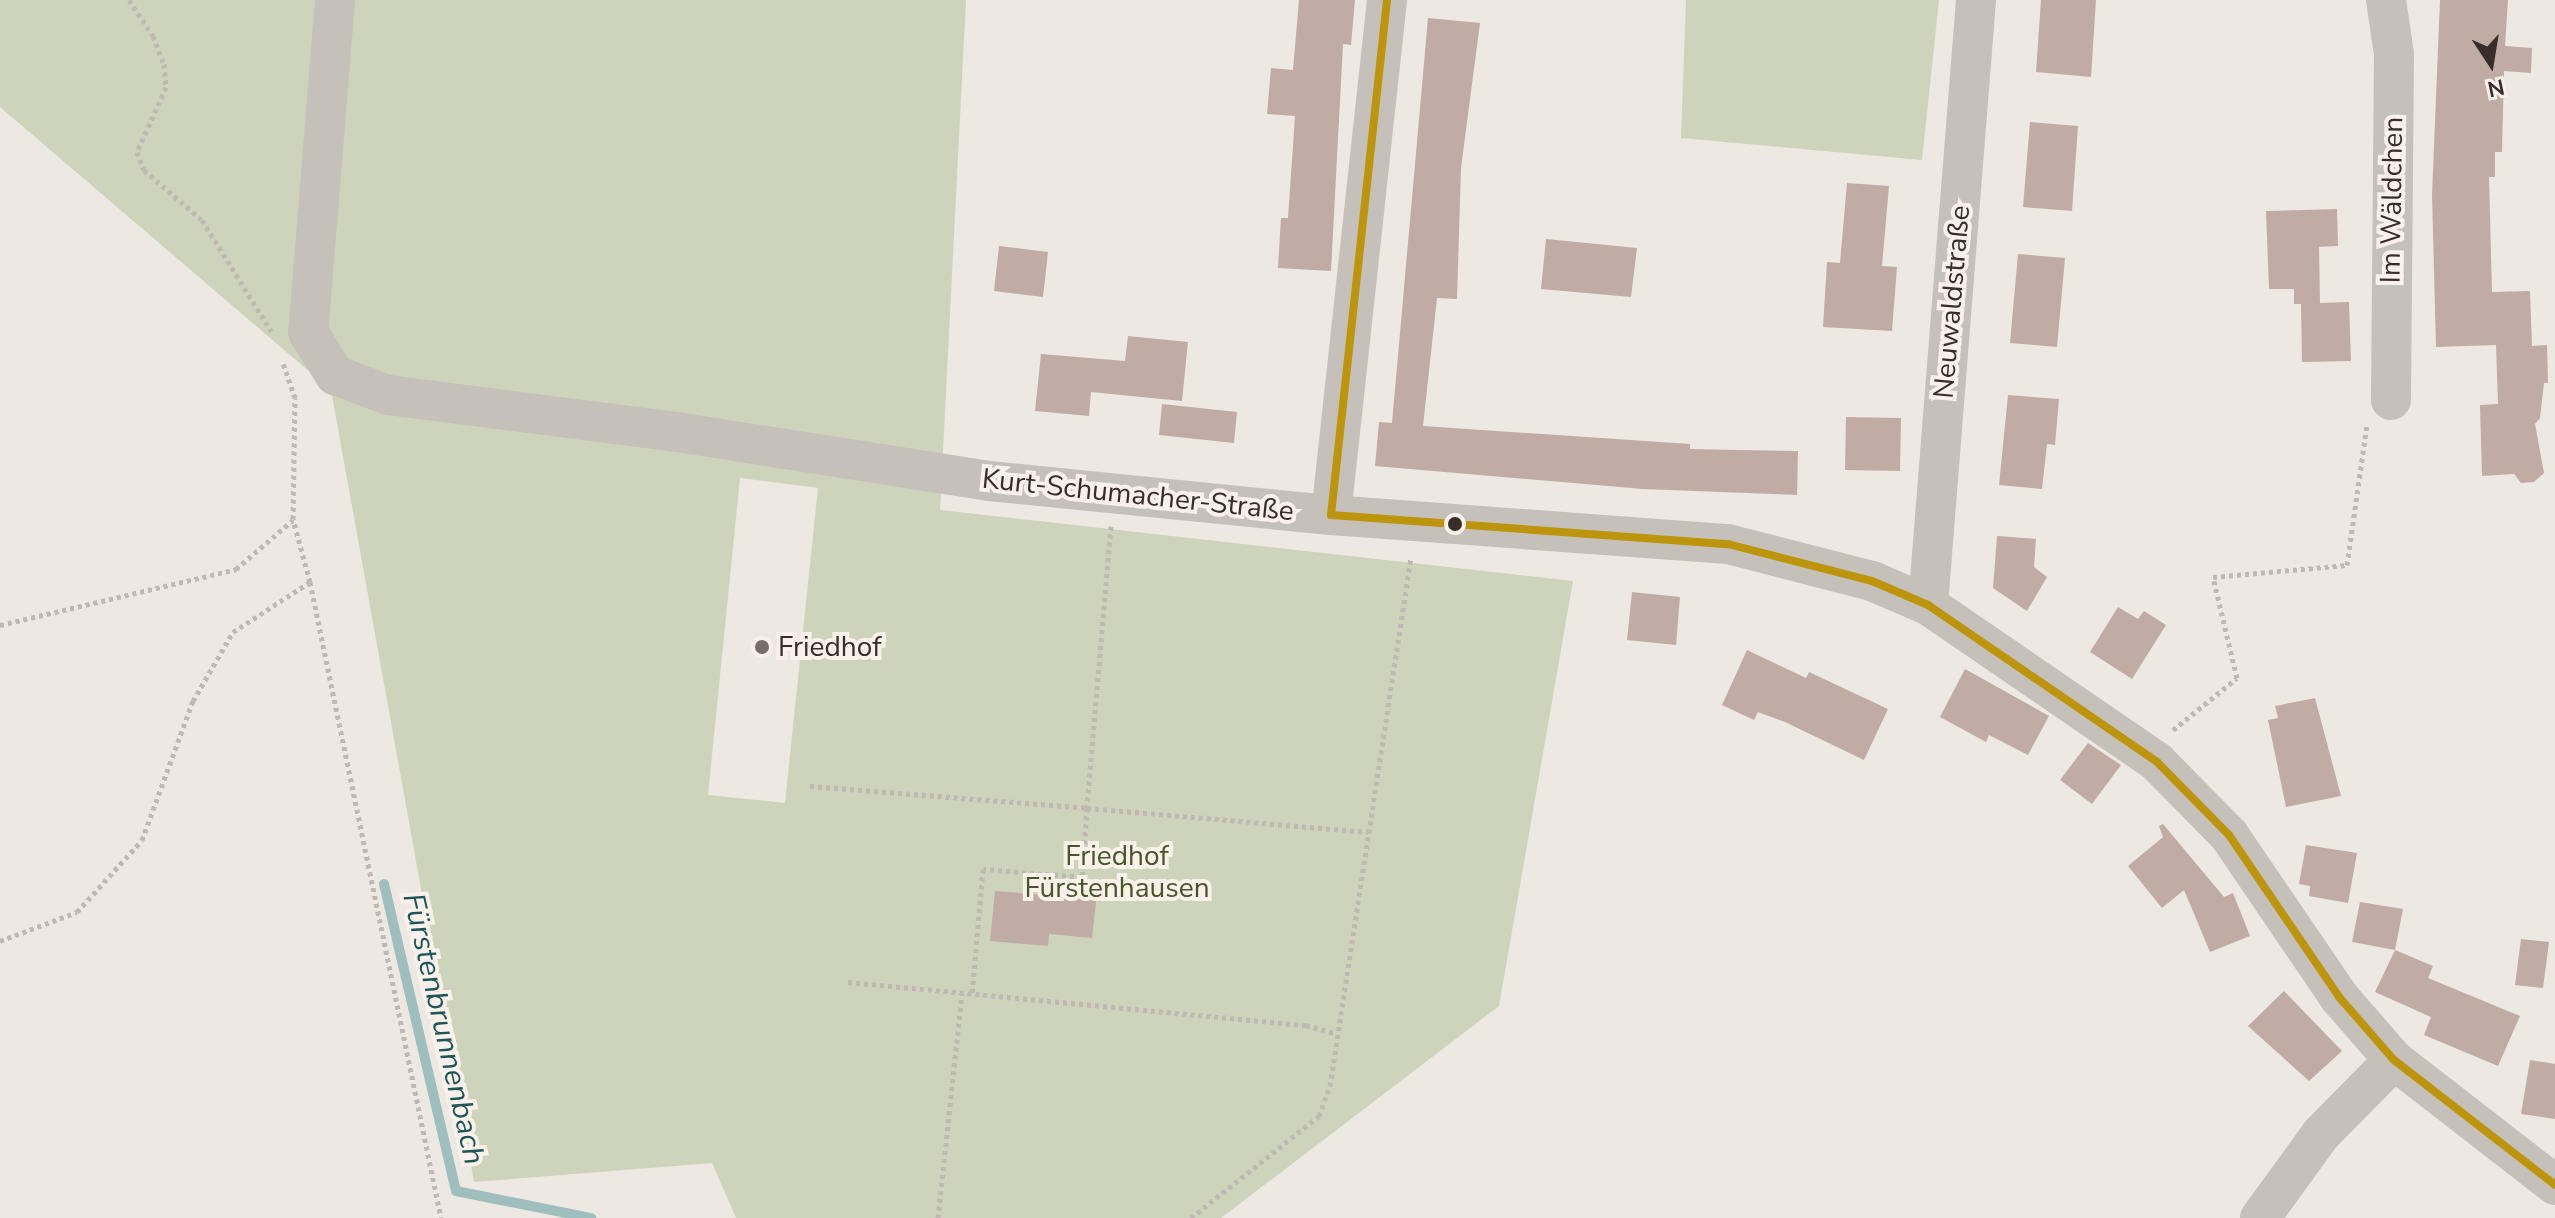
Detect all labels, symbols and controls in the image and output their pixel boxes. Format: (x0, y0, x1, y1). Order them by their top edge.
north arrow (2451, 24, 2531, 104)
text: N (2485, 71, 2507, 104)
street label: Im Wäldchen (2374, 116, 2410, 284)
street label: Neuwaldstraße (1927, 204, 1977, 400)
street label: Kurt-Schumacher-Straße (980, 462, 1296, 528)
unlabelled marker (1447, 516, 1463, 532)
place label: Friedhof (778, 630, 881, 664)
marker: Friedhof (753, 638, 771, 656)
park label: Friedhof Fürstenhausen (1024, 839, 1210, 905)
water label: Fürstenbrunnenbach (394, 890, 492, 1168)

